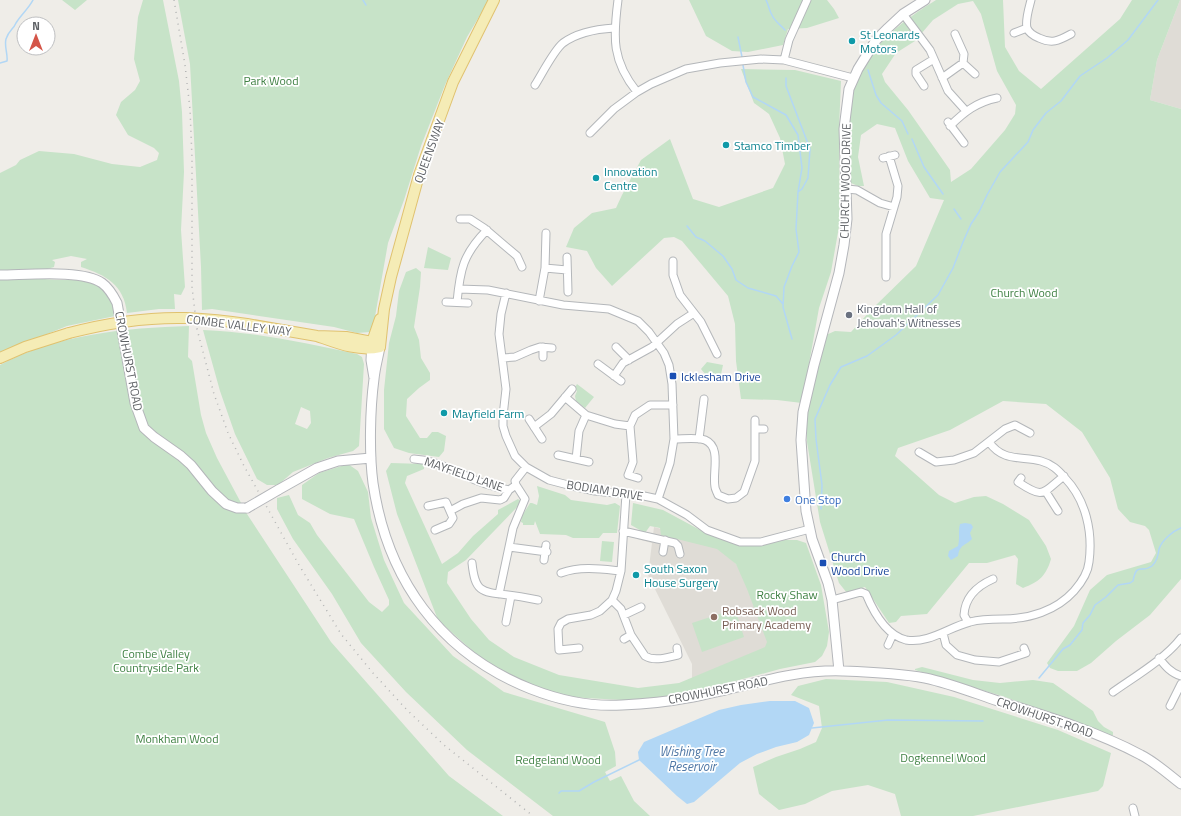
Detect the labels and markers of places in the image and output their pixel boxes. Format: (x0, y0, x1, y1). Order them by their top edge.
place label: St Leonards Motors (860, 25, 920, 58)
marker: St Leonards Motors (847, 36, 857, 46)
place label: Stamco Timber (734, 136, 810, 155)
marker: Stamco Timber (721, 140, 731, 150)
place label: Innovation Centre (604, 162, 657, 195)
marker: Innovation Centre (591, 173, 601, 183)
place label: Kingdom Hall of Jehovah's Witnesses (857, 299, 961, 332)
marker: Kingdom Hall of Jehovah's Witnesses (844, 310, 854, 320)
place label: Icklesham Drive (681, 367, 761, 386)
marker: Icklesham Drive (668, 371, 678, 381)
place label: Mayfield Farm (452, 404, 524, 423)
marker: Mayfield Farm (439, 408, 449, 418)
place label: One Stop (795, 490, 841, 509)
marker: One Stop (782, 494, 792, 504)
place label: Church Wood Drive (831, 547, 889, 580)
marker: Church Wood Drive (818, 558, 828, 568)
place label: South Saxon House Surgery (644, 559, 718, 592)
marker: South Saxon House Surgery (631, 570, 641, 580)
place label: Robsack Wood Primary Academy (722, 601, 811, 634)
marker: Robsack Wood Primary Academy (709, 612, 719, 622)

